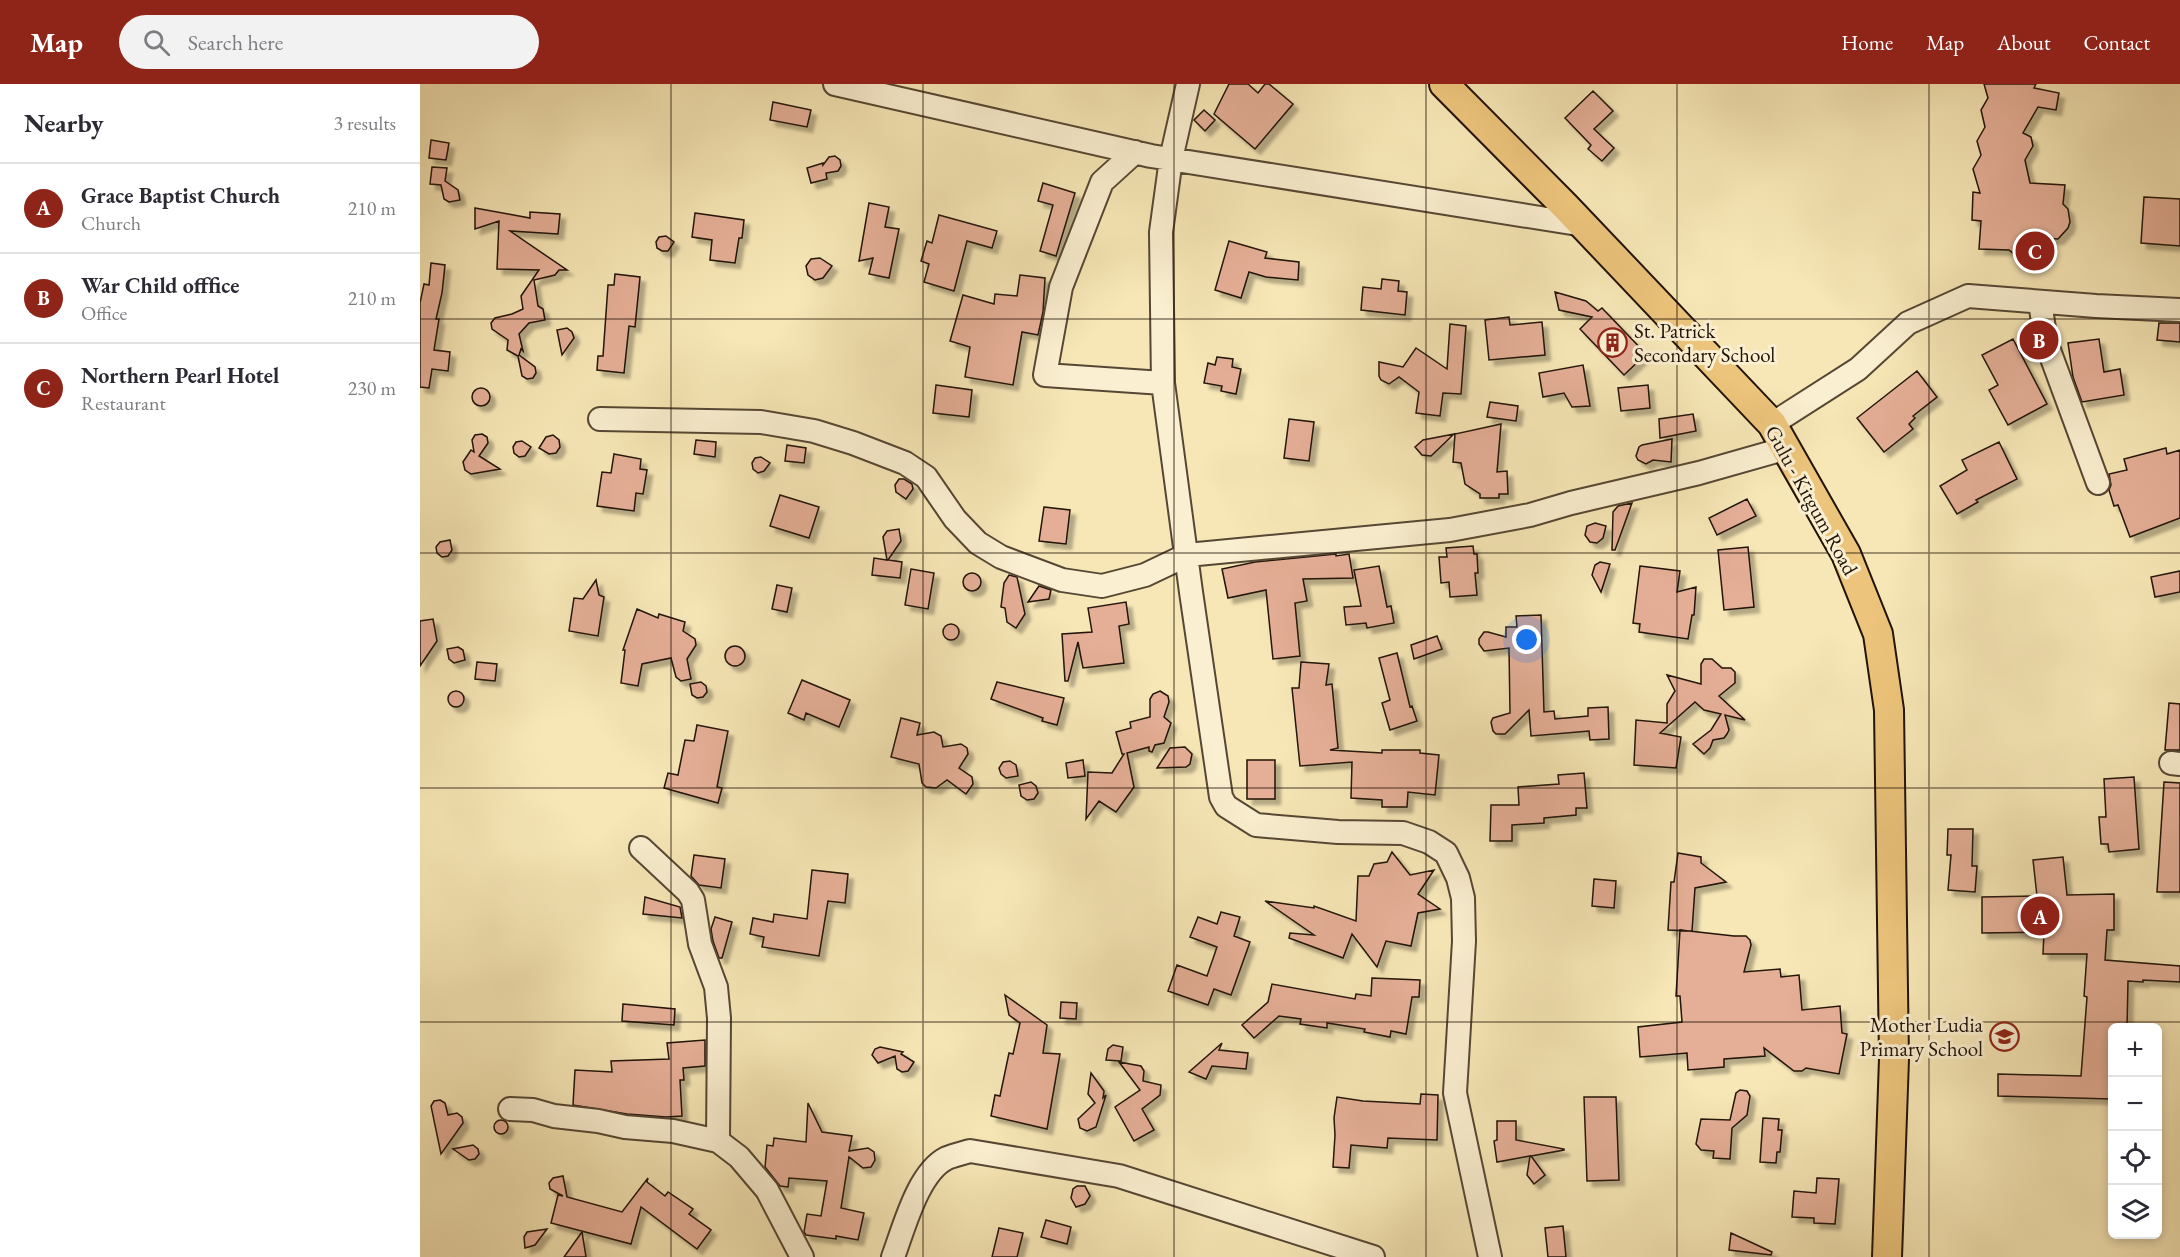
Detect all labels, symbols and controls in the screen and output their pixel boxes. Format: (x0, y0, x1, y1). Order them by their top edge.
search box (119, 15, 539, 69)
text: Map (30, 24, 83, 60)
icon: search (140, 26, 173, 59)
text: Search here (188, 28, 283, 57)
text: Home (1841, 29, 1893, 56)
text: Map (1926, 29, 1964, 56)
text: About (1997, 29, 2050, 56)
text: Contact (2083, 29, 2150, 56)
text: Nearby (24, 106, 104, 140)
text: 3 results (333, 110, 396, 136)
text: Grace Baptist Church (81, 181, 280, 210)
text: A (36, 195, 51, 221)
text: 210 m (348, 195, 396, 221)
text: Church (81, 210, 141, 236)
pin: C (2016, 228, 2054, 274)
text: War Child offfice (81, 271, 240, 300)
text: B (37, 285, 50, 311)
text: 210 m (348, 285, 396, 311)
text: Office (81, 300, 127, 326)
place label: St. Patrick Secondary School (1634, 317, 1775, 368)
pin: B (2020, 318, 2058, 362)
building icon: St. Patrick Secondary School (1597, 326, 1629, 358)
text: Northern Pearl Hotel (81, 361, 279, 390)
text: C (36, 375, 51, 401)
text: 230 m (348, 375, 396, 401)
text: Restaurant (81, 390, 166, 416)
street label: Gulu - Kitgum Road (1760, 420, 1865, 580)
your location (1512, 625, 1541, 654)
pin: A (2020, 894, 2060, 938)
place label: Mother Ludia Primary School (1859, 1011, 1984, 1062)
school or university icon: Mother Ludia Primary School (1988, 1020, 2020, 1052)
map controls (2108, 1023, 2162, 1239)
button: + (2108, 1023, 2162, 1077)
button: − (2108, 1077, 2162, 1131)
button: locate (2108, 1131, 2162, 1185)
button: layers (2108, 1185, 2162, 1239)

